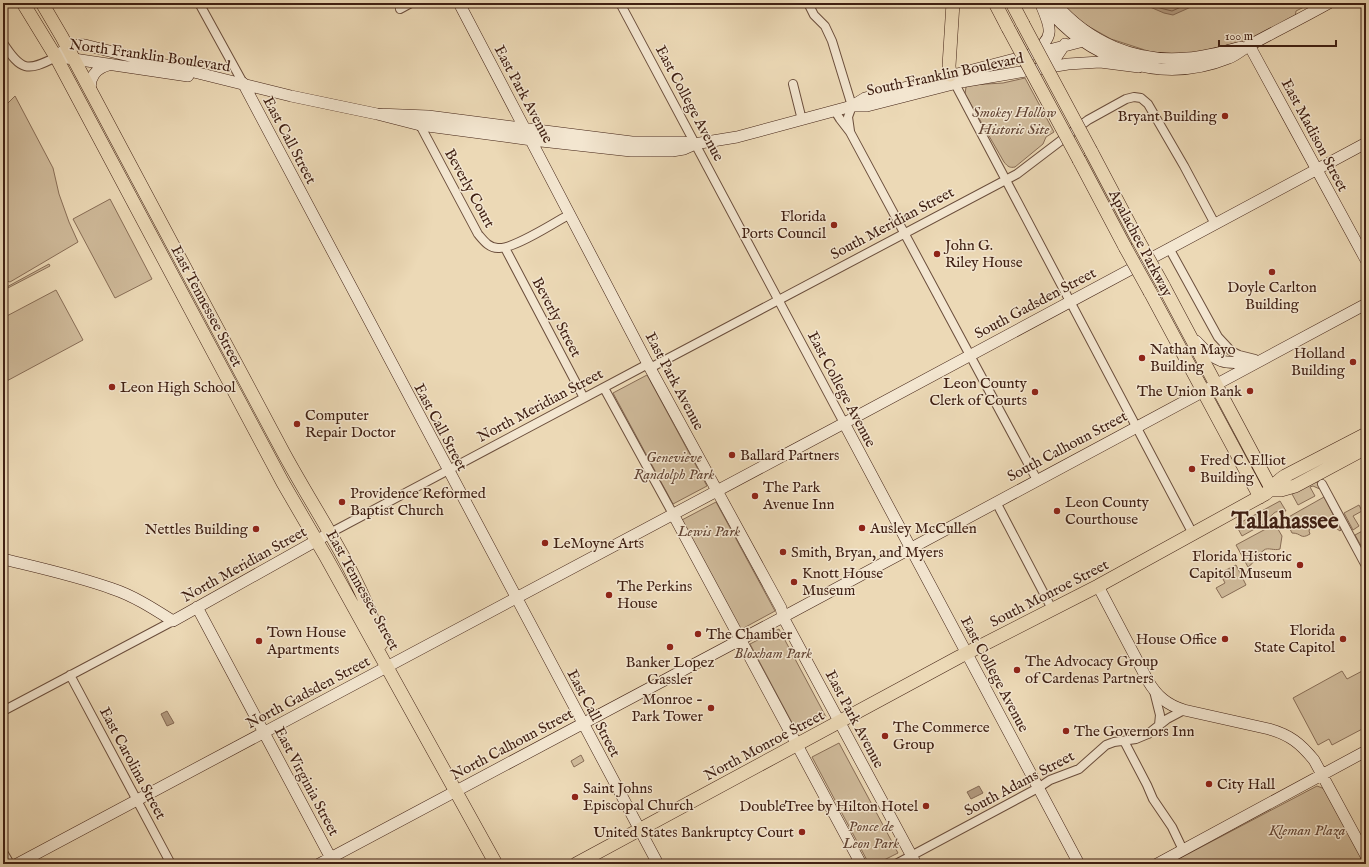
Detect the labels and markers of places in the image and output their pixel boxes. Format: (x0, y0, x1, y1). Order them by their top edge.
place label: Bryant Building (1118, 107, 1218, 126)
marker: Bryant Building (1220, 111, 1230, 121)
place label: Florida Ports Council (741, 207, 827, 243)
marker: Florida Ports Council (829, 220, 839, 230)
place label: John G. Riley House (943, 236, 1023, 272)
marker: John G. Riley House (932, 249, 942, 259)
marker: Doyle Carlton Building (1267, 267, 1277, 277)
place label: Doyle Carlton Building (1227, 278, 1317, 314)
place label: Nathan Mayo Building (1150, 340, 1236, 376)
place label: Holland Building (1291, 344, 1346, 380)
marker: Nathan Mayo Building (1137, 353, 1147, 363)
marker: Holland Building (1348, 357, 1358, 367)
place label: Leon County Clerk of Courts (929, 374, 1028, 410)
place label: Leon High School (120, 378, 236, 397)
marker: Leon High School (107, 382, 117, 392)
place label: The Union Bank (1137, 382, 1243, 401)
marker: The Union Bank (1245, 386, 1255, 396)
marker: Leon County Clerk of Courts (1030, 387, 1040, 397)
place label: Computer Repair Doctor (305, 406, 396, 442)
marker: Computer Repair Doctor (292, 419, 302, 429)
place label: Ballard Partners (740, 446, 839, 465)
marker: Ballard Partners (727, 450, 737, 460)
place label: Fred C. Elliot Building (1200, 451, 1286, 487)
marker: Fred C. Elliot Building (1187, 464, 1197, 474)
place label: The Park Avenue Inn (762, 478, 835, 514)
place label: Providence Reformed Baptist Church (350, 484, 487, 520)
marker: The Park Avenue Inn (750, 491, 760, 501)
place label: Leon County Courthouse (1065, 493, 1150, 529)
marker: Providence Reformed Baptist Church (337, 497, 347, 507)
marker: Leon County Courthouse (1052, 506, 1062, 516)
place label: Ausley McCullen (869, 519, 977, 538)
place label: Nettles Building (145, 520, 249, 539)
marker: Ausley McCullen (857, 523, 867, 533)
marker: Nettles Building (251, 524, 261, 534)
place label: LeMoyne Arts (553, 534, 644, 553)
marker: LeMoyne Arts (540, 538, 550, 548)
place label: Smith, Bryan, and Myers (791, 543, 944, 562)
marker: Smith, Bryan, and Myers (778, 547, 788, 557)
place label: Florida Historic Capitol Museum (1189, 547, 1292, 583)
marker: Florida Historic Capitol Museum (1295, 560, 1305, 570)
place label: Knott House Museum (802, 564, 883, 600)
place label: The Perkins House (617, 577, 692, 613)
marker: Knott House Museum (789, 577, 799, 587)
marker: The Perkins House (604, 590, 614, 600)
place label: Florida State Capitol (1254, 621, 1336, 657)
place label: Town House Apartments (266, 623, 346, 659)
place label: The Chamber (706, 625, 793, 644)
marker: The Chamber (693, 629, 703, 639)
place label: House Office (1136, 630, 1217, 649)
marker: House Office (1220, 634, 1230, 644)
marker: Florida State Capitol (1338, 634, 1348, 644)
marker: Town House Apartments (254, 636, 264, 646)
marker: Banker Lopez Gassler (665, 642, 675, 652)
place label: The Advocacy Group of Cardenas Partners (1025, 652, 1158, 688)
place label: Banker Lopez Gassler (626, 653, 714, 689)
marker: The Advocacy Group of Cardenas Partners (1012, 665, 1022, 675)
place label: Monroe - Park Tower (631, 690, 703, 726)
marker: Monroe - Park Tower (706, 703, 716, 713)
place label: The Commerce Group (893, 718, 990, 754)
place label: The Governors Inn (1074, 722, 1194, 741)
marker: The Governors Inn (1061, 726, 1071, 736)
marker: The Commerce Group (880, 731, 890, 741)
place label: City Hall (1217, 775, 1276, 794)
place label: Saint Johns Episcopal Church (583, 779, 694, 815)
marker: City Hall (1204, 779, 1214, 789)
marker: Saint Johns Episcopal Church (570, 792, 580, 802)
place label: DoubleTree by Hilton Hotel (739, 797, 919, 816)
marker: DoubleTree by Hilton Hotel (921, 801, 931, 811)
place label: United States Bankruptcy Court (593, 823, 794, 842)
marker: United States Bankruptcy Court (797, 827, 807, 837)

